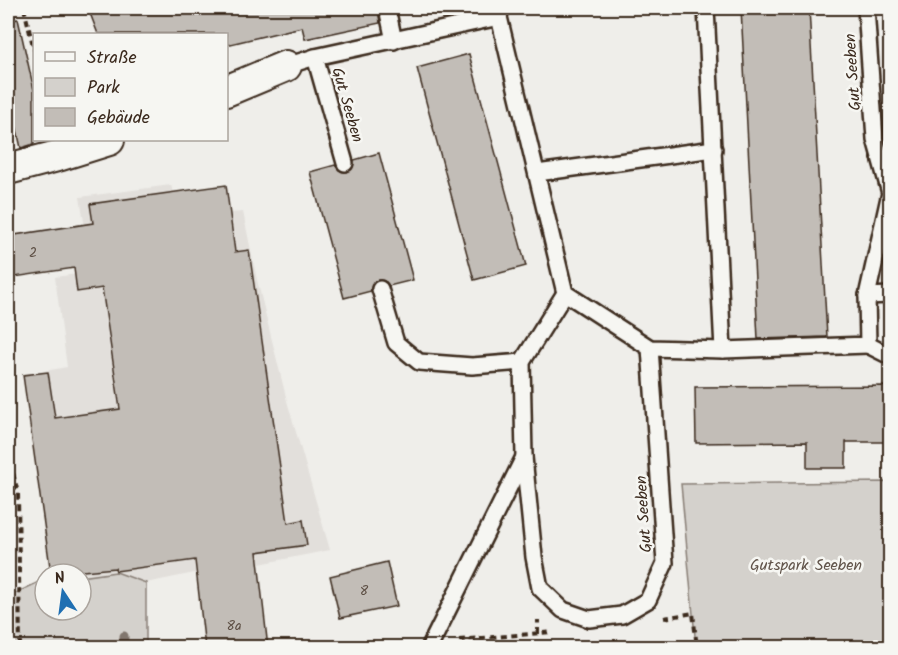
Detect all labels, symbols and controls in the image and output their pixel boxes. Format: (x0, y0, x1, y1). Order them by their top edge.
legend (33, 33, 228, 141)
street label: Gut Seeben (838, 33, 868, 111)
text: Straße (87, 44, 137, 73)
street label: Gut Seeben (324, 64, 370, 146)
text: Park (87, 74, 120, 103)
text: Gebäude (87, 104, 150, 133)
house number: 2 (29, 242, 37, 264)
street label: Gut Seeben (629, 475, 659, 553)
park label: Gutspark Seeben (750, 553, 862, 578)
north arrow (33, 562, 93, 622)
text: N (52, 566, 68, 592)
house number: 8 (360, 580, 369, 602)
house number: 8a (227, 615, 242, 637)

